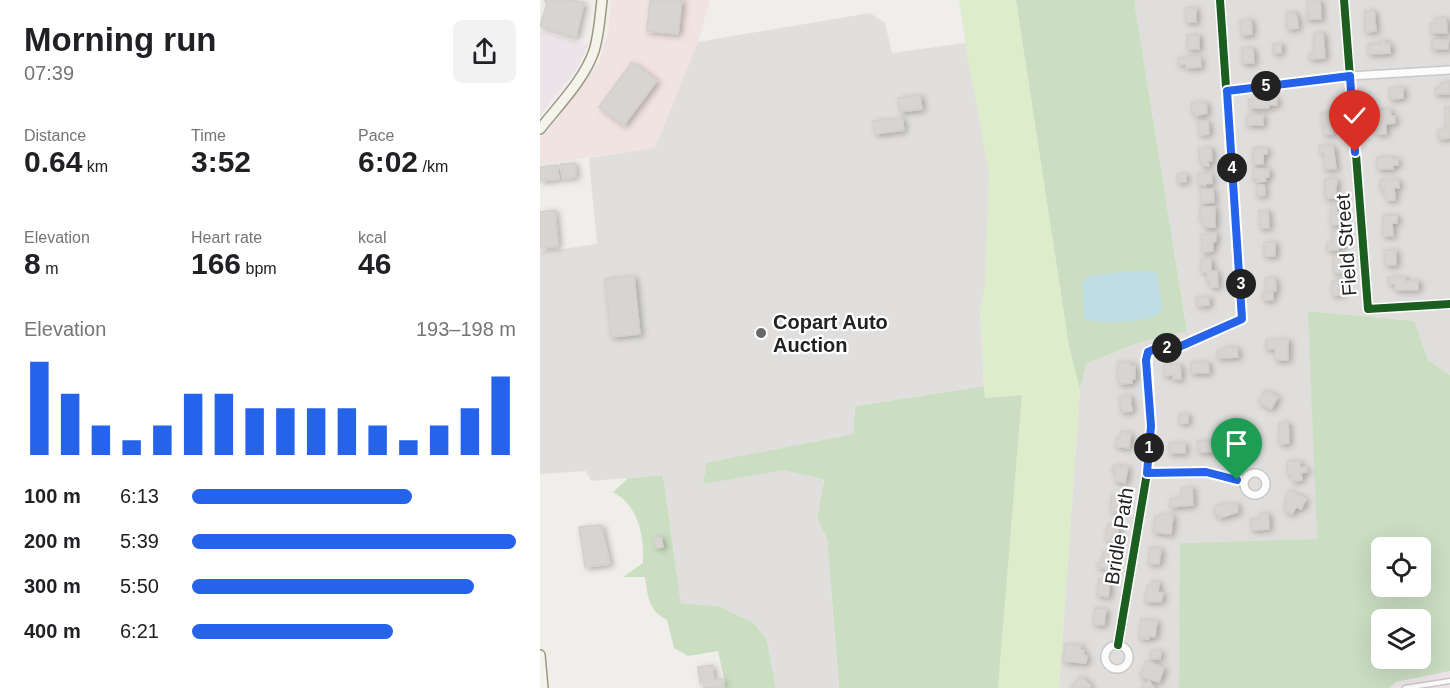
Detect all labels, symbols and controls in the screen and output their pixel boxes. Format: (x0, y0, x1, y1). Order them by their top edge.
button: share (453, 20, 516, 83)
text: Morning run (24, 21, 216, 58)
text: 07:39 (24, 62, 74, 84)
pin: 5 (1251, 71, 1281, 101)
text: 5 (1262, 77, 1270, 94)
pin (1329, 90, 1380, 152)
icon: check (1338, 99, 1371, 132)
text: Distance (24, 127, 86, 144)
text: Time (191, 127, 226, 144)
text: Pace (358, 127, 394, 144)
text: 0.64 (24, 145, 82, 178)
text: 3:52 (191, 145, 251, 178)
text: 6:02 (358, 145, 418, 178)
pin: 4 (1217, 153, 1247, 183)
text: km (82, 158, 108, 175)
text: /km (418, 158, 448, 175)
text: 4 (1228, 159, 1236, 176)
street label: Field Street (1331, 193, 1361, 297)
text: Elevation (24, 229, 90, 246)
text: Heart rate (191, 229, 262, 246)
text: kcal (358, 229, 386, 246)
text: 8 (24, 247, 41, 280)
text: 166 (191, 247, 241, 280)
text: 46 (358, 247, 391, 280)
text: m (41, 260, 58, 277)
text: bpm (241, 260, 277, 277)
pin: 3 (1226, 269, 1256, 299)
text: 3 (1237, 275, 1245, 292)
place label: Copart Auto Auction (773, 311, 888, 356)
text: Elevation (24, 318, 106, 340)
text: 193–198 m (416, 318, 516, 340)
marker: Copart Auto Auction (754, 326, 768, 340)
pin: 2 (1152, 333, 1182, 363)
text: 2 (1163, 339, 1171, 356)
pin (1211, 418, 1262, 480)
icon: arrive (1220, 427, 1253, 460)
pin: 1 (1134, 433, 1164, 463)
text: 1 (1145, 439, 1153, 456)
text: 100 m (24, 485, 81, 507)
text: 6:13 (120, 485, 159, 507)
street label: Bridle Path (1100, 486, 1138, 586)
text: 200 m (24, 530, 81, 552)
text: 5:39 (120, 530, 159, 552)
map controls (1371, 537, 1431, 669)
button: locate (1371, 537, 1431, 597)
text: 300 m (24, 575, 81, 597)
text: 5:50 (120, 575, 159, 597)
button: layers (1371, 609, 1431, 669)
text: 400 m (24, 620, 81, 642)
text: 6:21 (120, 620, 159, 642)

